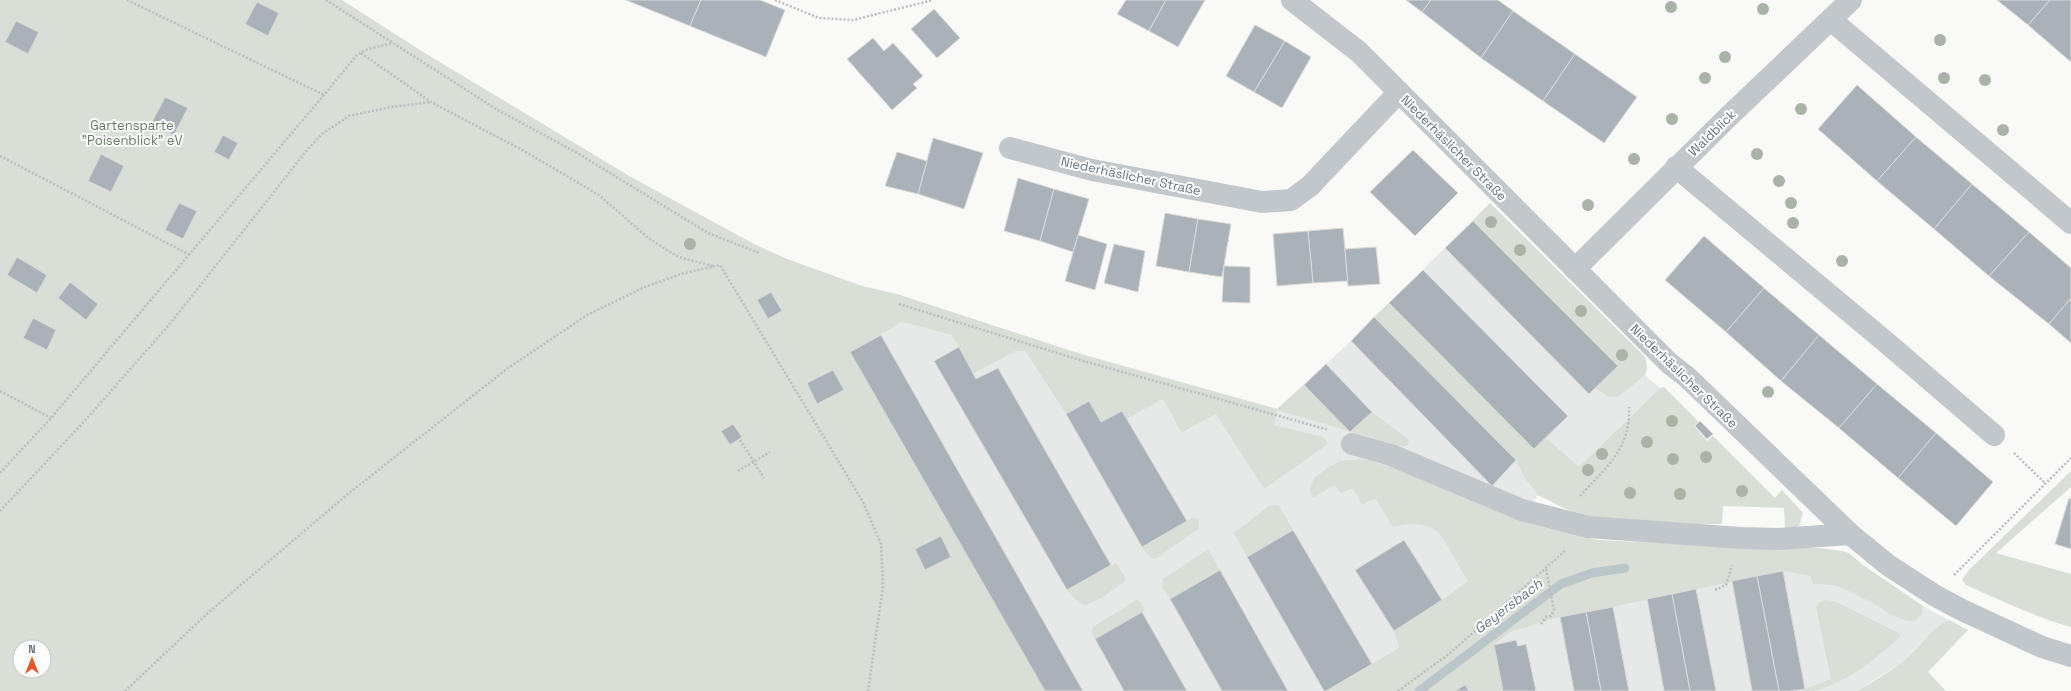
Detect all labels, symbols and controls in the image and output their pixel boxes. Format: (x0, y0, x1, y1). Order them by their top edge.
street label: Niederhäslicher Straße (1398, 92, 1510, 204)
street label: Waldblick (1685, 106, 1739, 160)
park label: Gartensparte "Poisenblick" eV (82, 117, 182, 149)
street label: Niederhäslicher Straße (1059, 153, 1203, 199)
street label: Niederhäslicher Straße (1627, 320, 1741, 432)
water label: Geyersbach (1470, 574, 1546, 637)
north arrow (12, 639, 52, 679)
text: N (28, 642, 36, 656)

